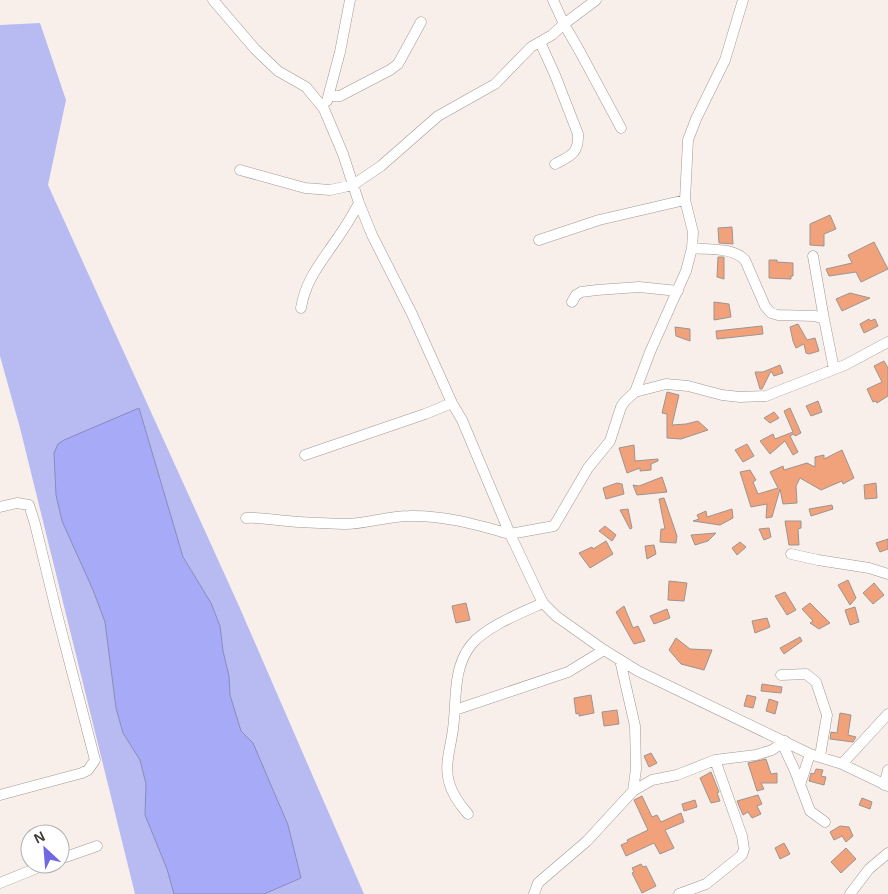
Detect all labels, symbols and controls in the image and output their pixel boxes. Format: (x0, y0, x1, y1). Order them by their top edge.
north arrow (20, 824, 70, 874)
text: N (31, 828, 47, 847)

